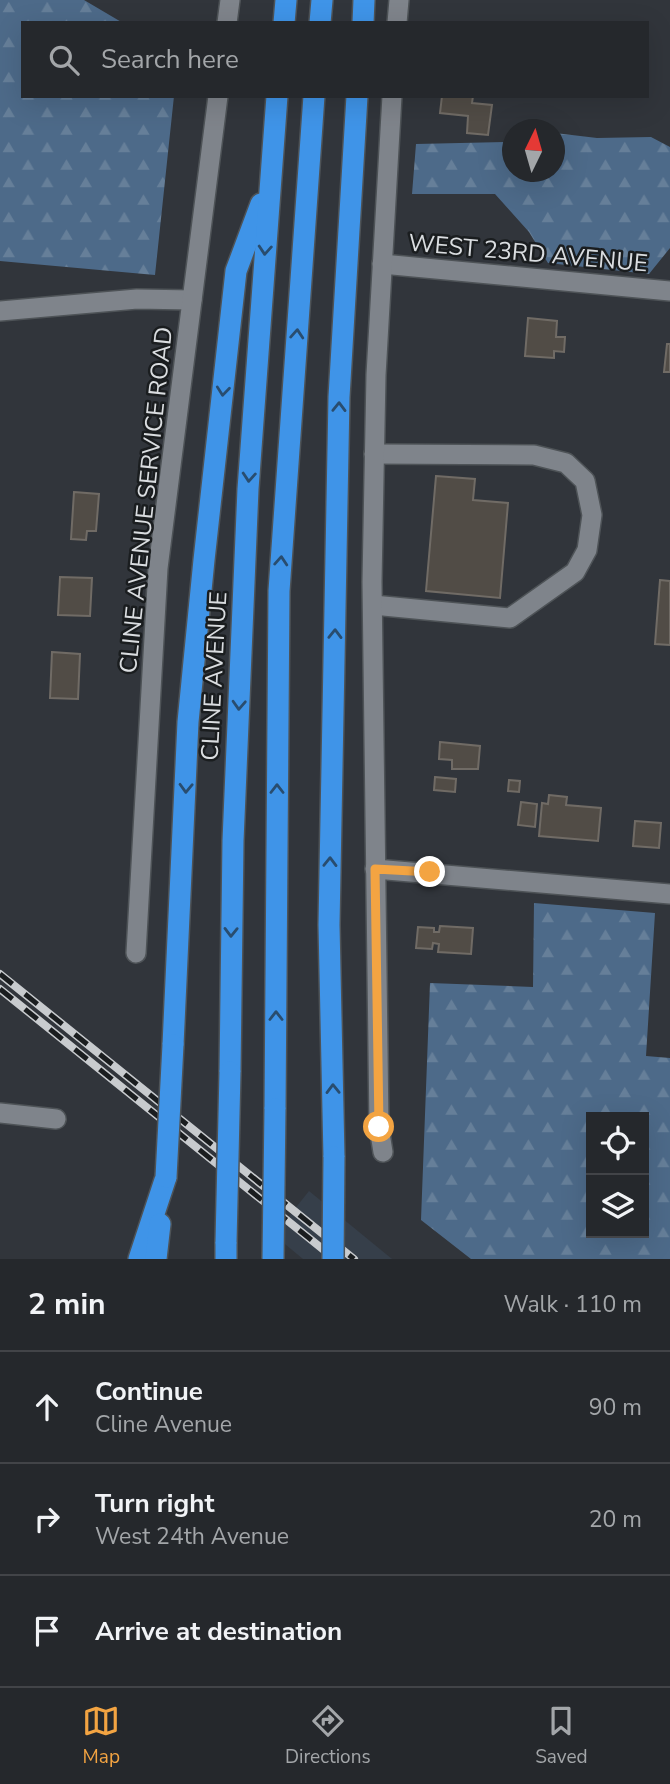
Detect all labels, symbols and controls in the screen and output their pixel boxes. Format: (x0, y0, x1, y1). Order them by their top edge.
search box (21, 21, 649, 98)
icon: search (45, 41, 83, 79)
text: Search here (101, 42, 239, 77)
north arrow (502, 119, 565, 182)
street label: WEST 23RD AVENUE (407, 227, 649, 279)
one-way arrow (258, 245, 273, 256)
street label: CLINE AVENUE SERVICE ROAD (112, 325, 180, 675)
one-way arrow (289, 329, 304, 340)
one-way arrow (215, 385, 230, 397)
one-way arrow (331, 401, 346, 412)
one-way arrow (242, 472, 257, 483)
one-way arrow (273, 556, 288, 567)
street label: CLINE AVENUE (194, 591, 234, 761)
one-way arrow (327, 628, 342, 639)
one-way arrow (231, 699, 246, 710)
one-way arrow (178, 783, 193, 794)
one-way arrow (270, 783, 285, 794)
one-way arrow (322, 856, 338, 866)
route end (414, 856, 445, 887)
one-way arrow (224, 927, 239, 938)
one-way arrow (268, 1010, 283, 1021)
one-way arrow (325, 1083, 340, 1094)
route start (363, 1111, 394, 1142)
map controls (586, 1112, 649, 1238)
button: locate (586, 1112, 649, 1175)
button: layers (586, 1175, 649, 1238)
text: 2 min (28, 1284, 106, 1325)
text: Walk · 110 m (503, 1289, 642, 1320)
text: Continue (95, 1374, 203, 1409)
icon: ahead (28, 1388, 66, 1426)
text: 90 m (589, 1392, 642, 1423)
text: Cline Avenue (95, 1409, 232, 1440)
text: Turn right (95, 1486, 214, 1521)
icon: right (28, 1500, 66, 1538)
text: 20 m (589, 1504, 642, 1535)
text: West 24th Avenue (95, 1521, 289, 1552)
icon: arrive (28, 1612, 66, 1650)
text: Arrive at destination (95, 1614, 342, 1649)
tab: Map (82, 1702, 120, 1770)
tab: Directions (285, 1702, 371, 1770)
tab: Saved (535, 1702, 588, 1770)

